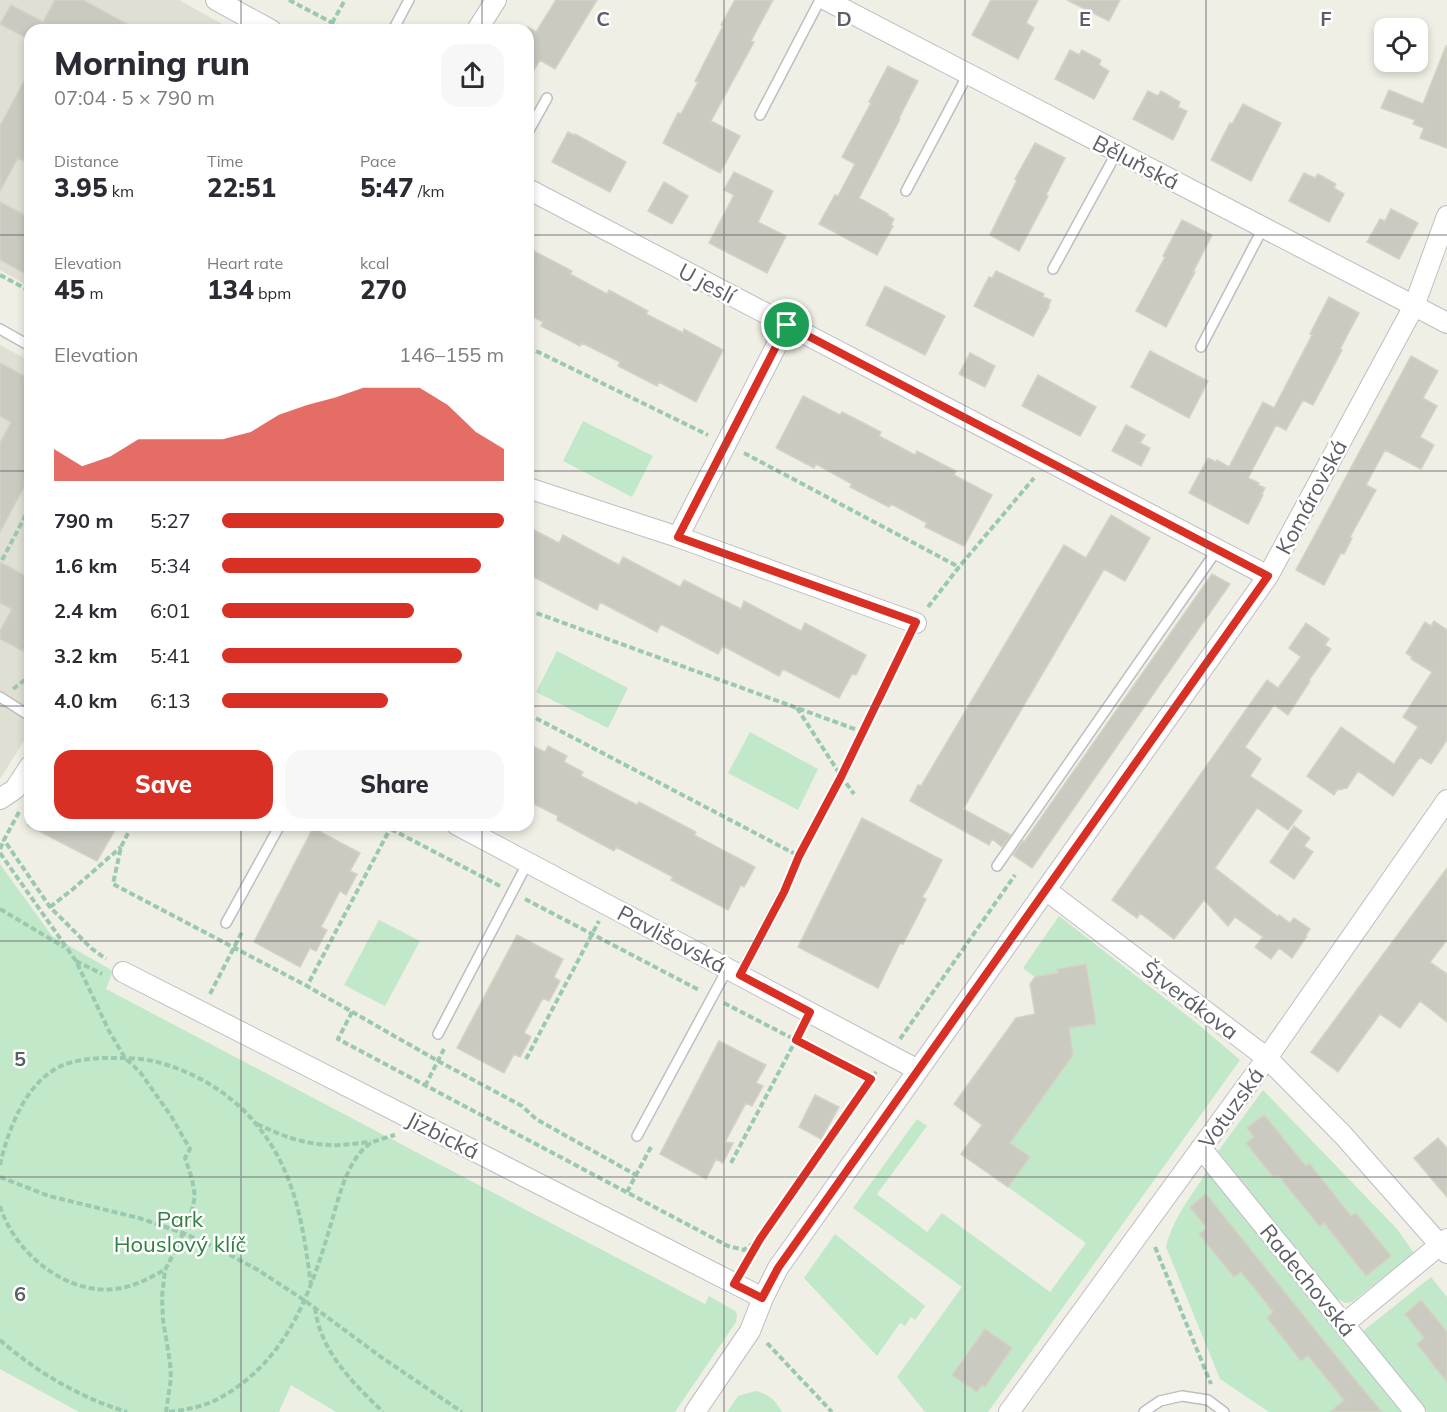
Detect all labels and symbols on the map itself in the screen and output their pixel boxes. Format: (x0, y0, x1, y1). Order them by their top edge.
text: C (596, 6, 610, 31)
text: D (836, 6, 852, 31)
text: E (1079, 6, 1091, 31)
text: F (1320, 6, 1332, 31)
street label: Běluňská (1088, 128, 1184, 196)
street label: U jeslí (674, 256, 742, 310)
pin (761, 299, 812, 350)
street label: Komárovská (1269, 435, 1353, 559)
street label: Pavlišovská (613, 899, 731, 979)
street label: Štverákova (1136, 954, 1244, 1046)
text: 5 (14, 1046, 26, 1071)
street label: Votuzská (1192, 1062, 1270, 1154)
street label: Jizbická (402, 1105, 484, 1165)
park label: Park Houslový klíč (114, 1205, 246, 1258)
street label: Radechovská (1254, 1218, 1362, 1342)
text: 6 (14, 1281, 26, 1306)

